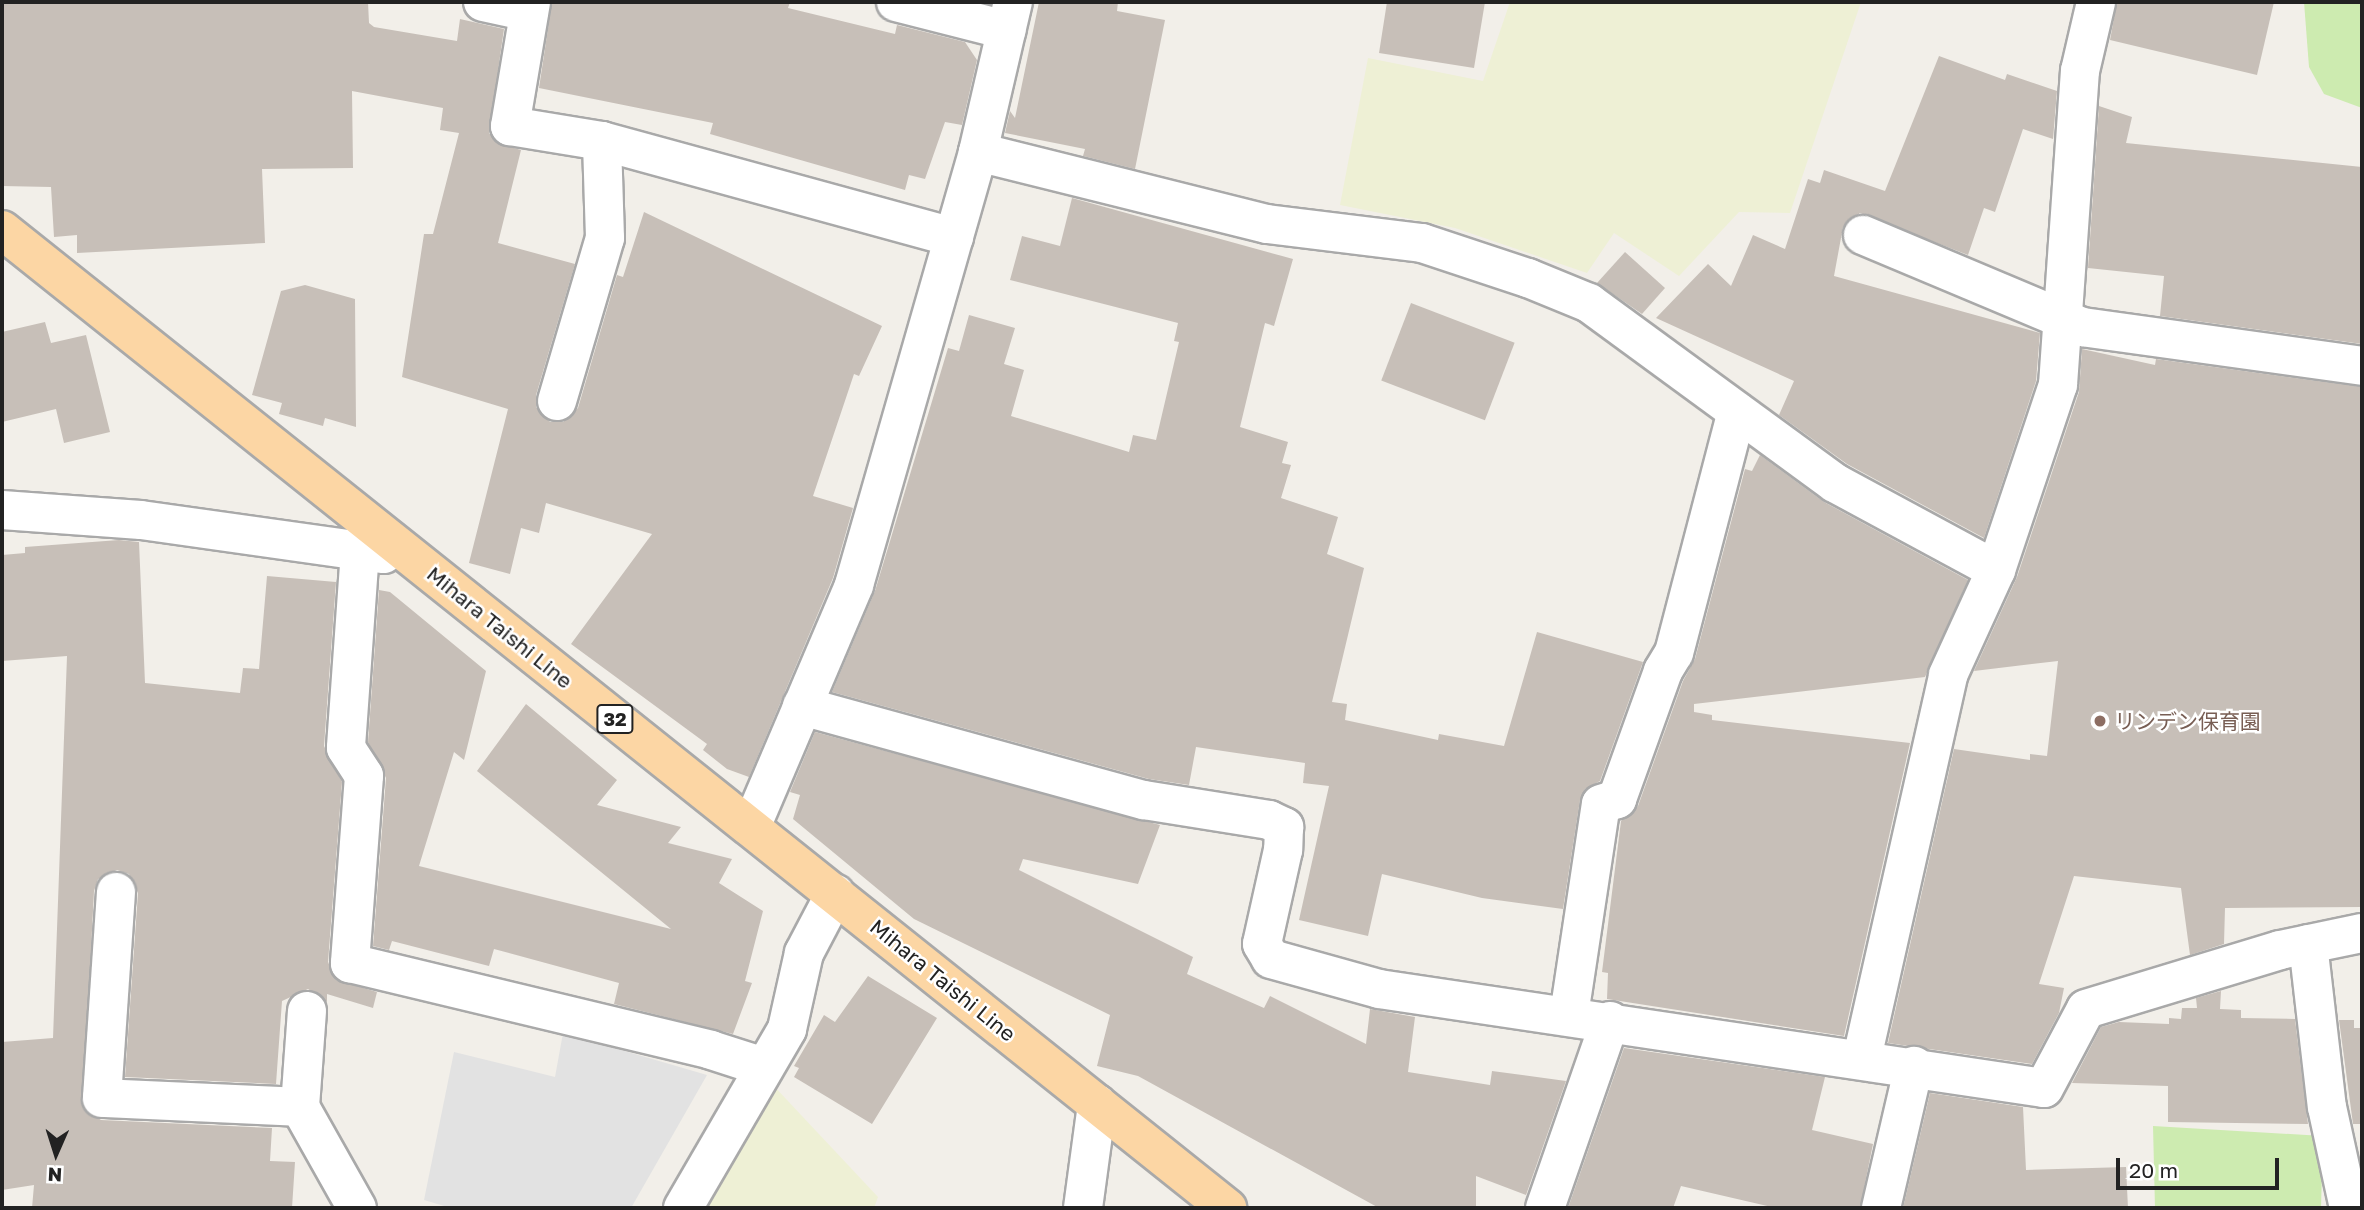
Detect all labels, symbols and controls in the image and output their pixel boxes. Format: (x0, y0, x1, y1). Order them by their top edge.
street label: Mihara Taishi Line (422, 561, 578, 693)
road number: 32 (596, 704, 634, 734)
place label: リンデン保育園 (2114, 708, 2261, 734)
marker: リンデン保育園 (2092, 713, 2108, 729)
street label: Mihara Taishi Line (865, 914, 1021, 1046)
north arrow (21, 1119, 91, 1189)
scale bar (2119, 1144, 2282, 1188)
text: 20 m (2129, 1157, 2178, 1183)
text: N (47, 1164, 63, 1187)

